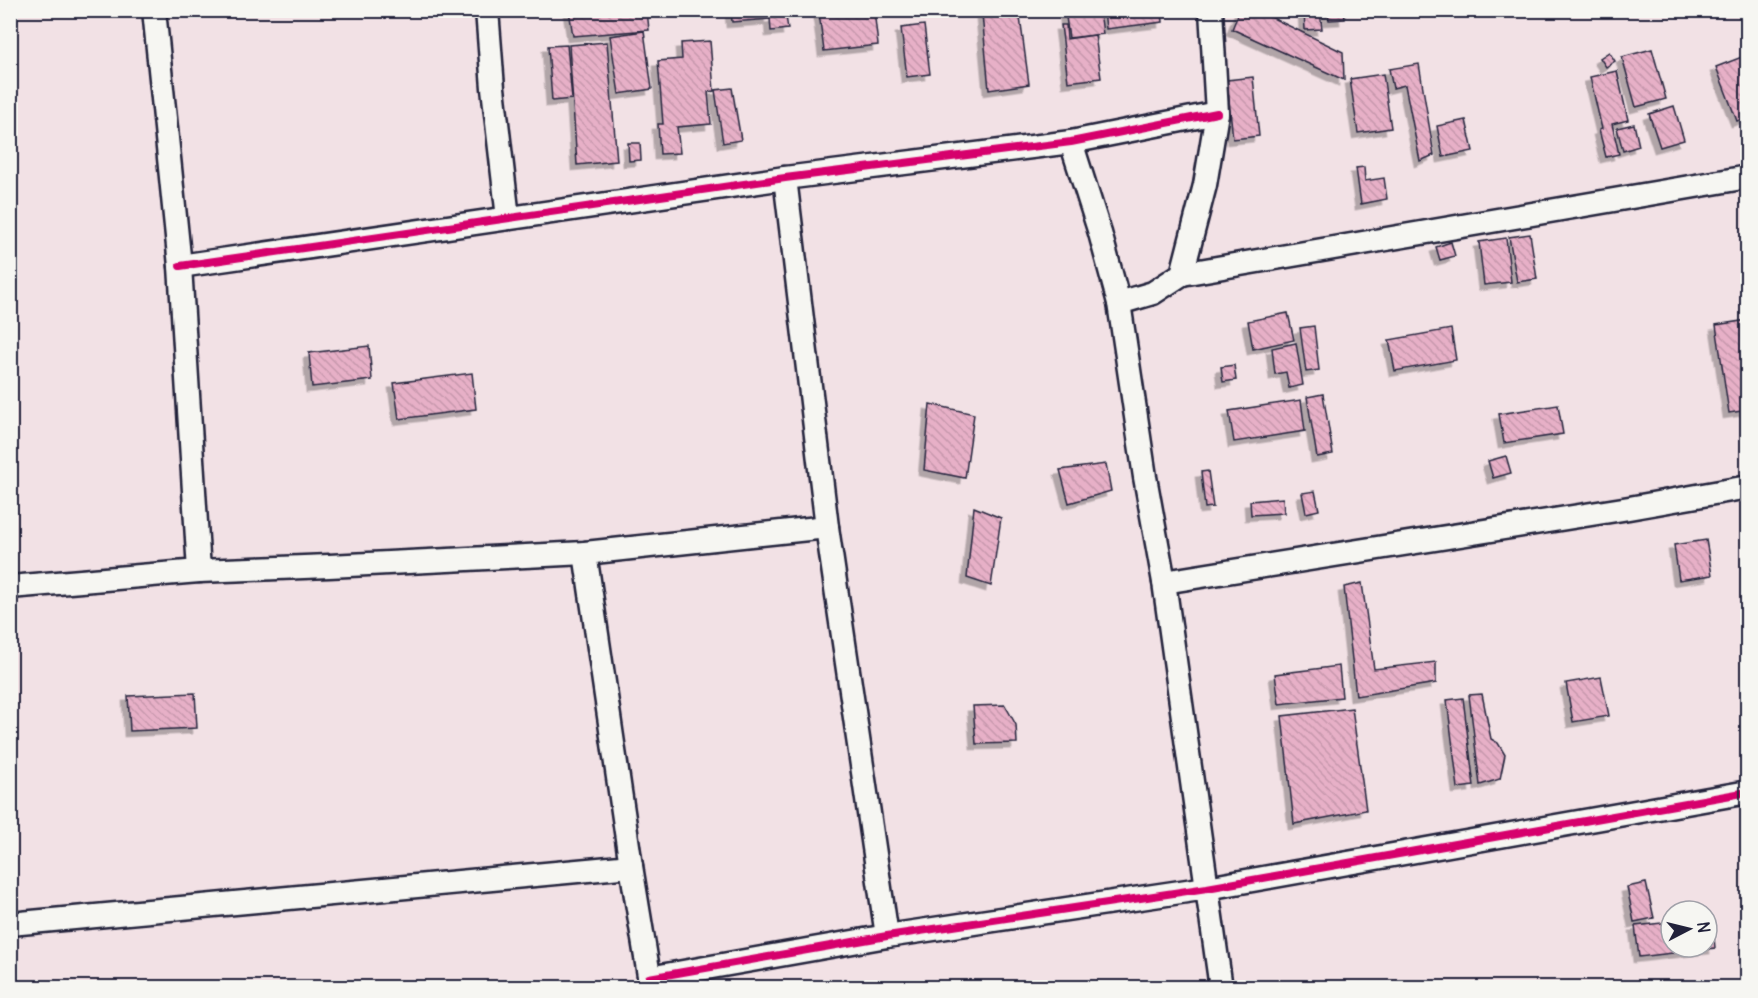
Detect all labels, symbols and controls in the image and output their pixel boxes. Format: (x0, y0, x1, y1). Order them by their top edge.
north arrow (1659, 899, 1719, 959)
text: N (1693, 920, 1714, 934)

